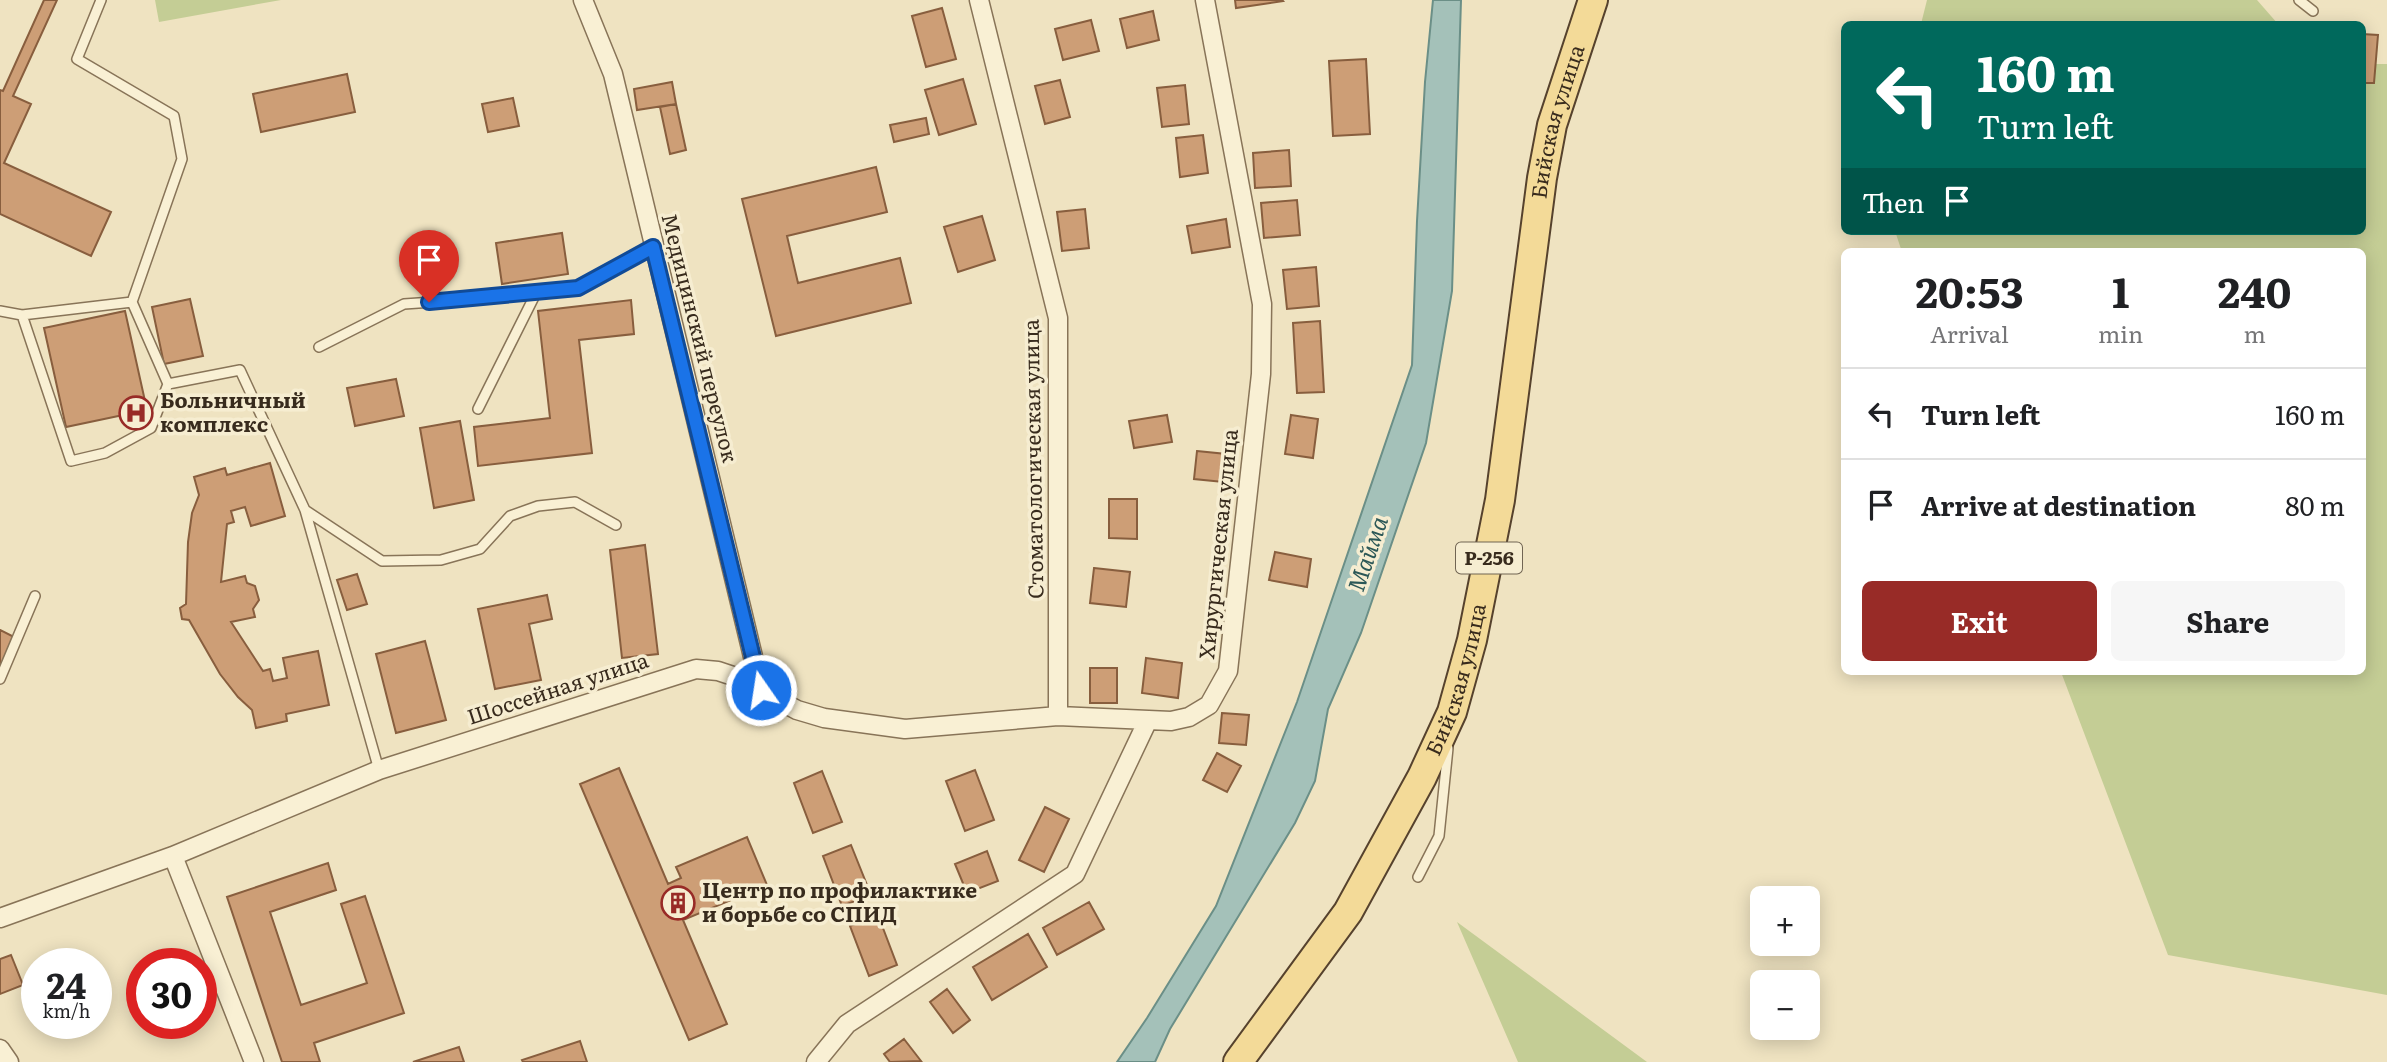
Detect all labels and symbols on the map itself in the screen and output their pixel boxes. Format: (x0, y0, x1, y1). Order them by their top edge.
street label: Бийская улица (1521, 39, 1591, 200)
street label: Медицинский переулок (655, 210, 748, 466)
pin (399, 230, 459, 302)
street label: Стоматологическая улица (1014, 318, 1049, 599)
place label: Больничный комплекс (160, 383, 306, 438)
hospital icon: Больничный комплекс (117, 394, 155, 432)
street label: Хирургическая улица (1189, 426, 1244, 660)
water label: Майма (1337, 511, 1395, 596)
road number: Р-256 (1456, 542, 1522, 573)
street label: Бийская улица (1416, 600, 1492, 760)
street label: Шоссейная улица (462, 642, 653, 731)
position arrow (724, 653, 798, 727)
place label: Центр по профилактике и борьбе со СПИД (702, 873, 977, 928)
building icon: Центр по профилактике и борьбе со СПИД (659, 884, 697, 922)
speed limit sign: 30 (126, 948, 217, 1039)

